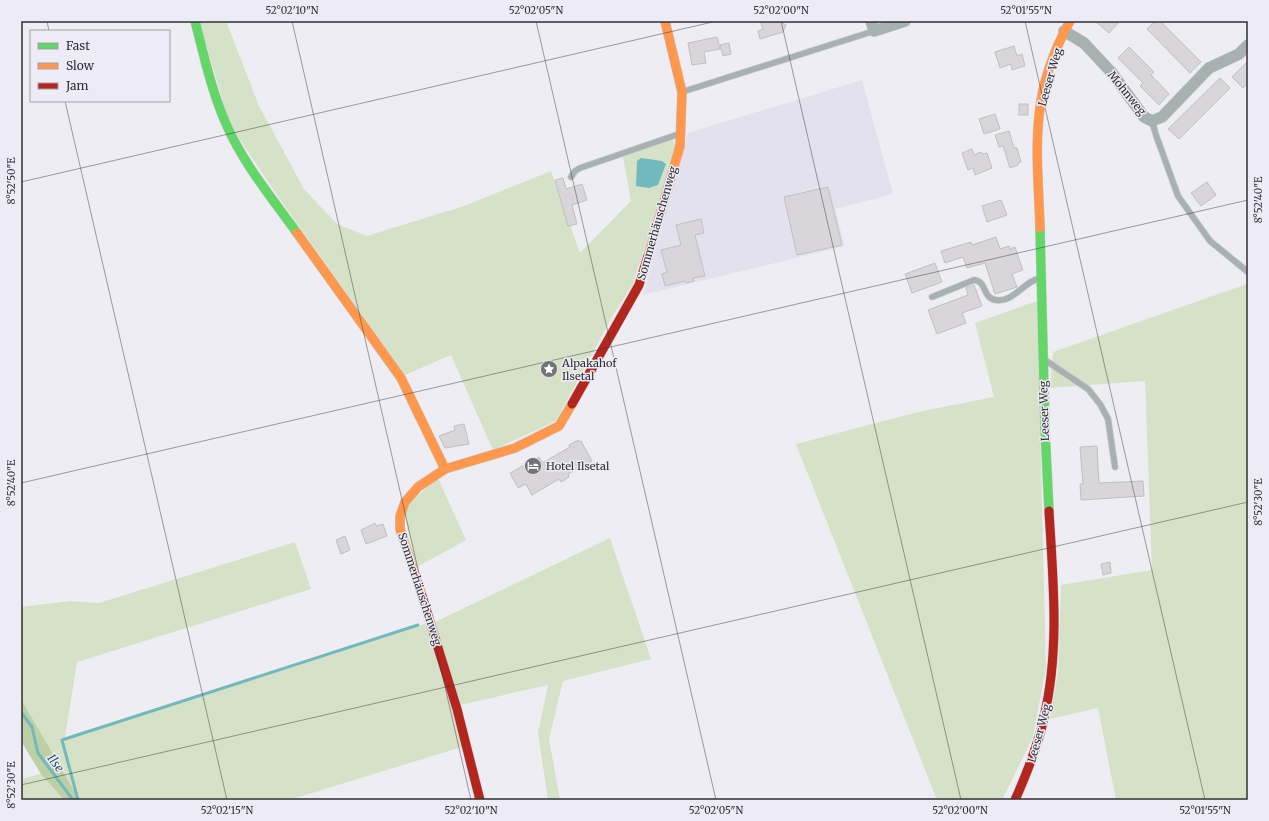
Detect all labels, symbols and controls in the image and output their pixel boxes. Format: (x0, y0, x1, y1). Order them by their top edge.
text: 52°02'10"N (265, 4, 319, 17)
text: 52°02'05"N (509, 4, 563, 17)
text: 52°02'00"N (753, 4, 809, 17)
text: 52°01'55"N (1000, 4, 1052, 17)
legend (30, 30, 170, 102)
text: Fast (66, 38, 90, 53)
street label: Leeser Weg (1035, 46, 1065, 108)
text: Slow (66, 58, 95, 73)
street label: Mohnweg (1105, 68, 1149, 118)
text: Jam (65, 78, 89, 93)
text: 8°52'50"E (5, 157, 18, 205)
street label: Sommerhäuschenweg (634, 164, 680, 282)
text: 8°52'40"E (1252, 176, 1265, 223)
place label: Alpakahof Ilsetal (561, 356, 617, 383)
place icon: Alpakahof Ilsetal (539, 359, 559, 379)
street label: Leeser Weg (1036, 380, 1052, 441)
hotel icon: Hotel Ilsetal (523, 456, 543, 476)
text: 8°52'40"E (5, 459, 18, 506)
place label: Hotel Ilsetal (546, 459, 610, 473)
text: 8°52'30"E (1252, 478, 1265, 526)
street label: Sommerhäuschenweg (395, 531, 445, 647)
street label: Leeser Weg (1024, 702, 1054, 764)
water label: Ilse (44, 751, 68, 775)
text: 8°52'30"E (5, 761, 18, 809)
text: 52°02'15"N (201, 804, 254, 817)
text: 52°02'10"N (444, 804, 498, 817)
text: 52°02'05"N (689, 804, 743, 817)
text: 52°02'00"N (932, 804, 988, 817)
text: 52°01'55"N (1179, 804, 1231, 817)

